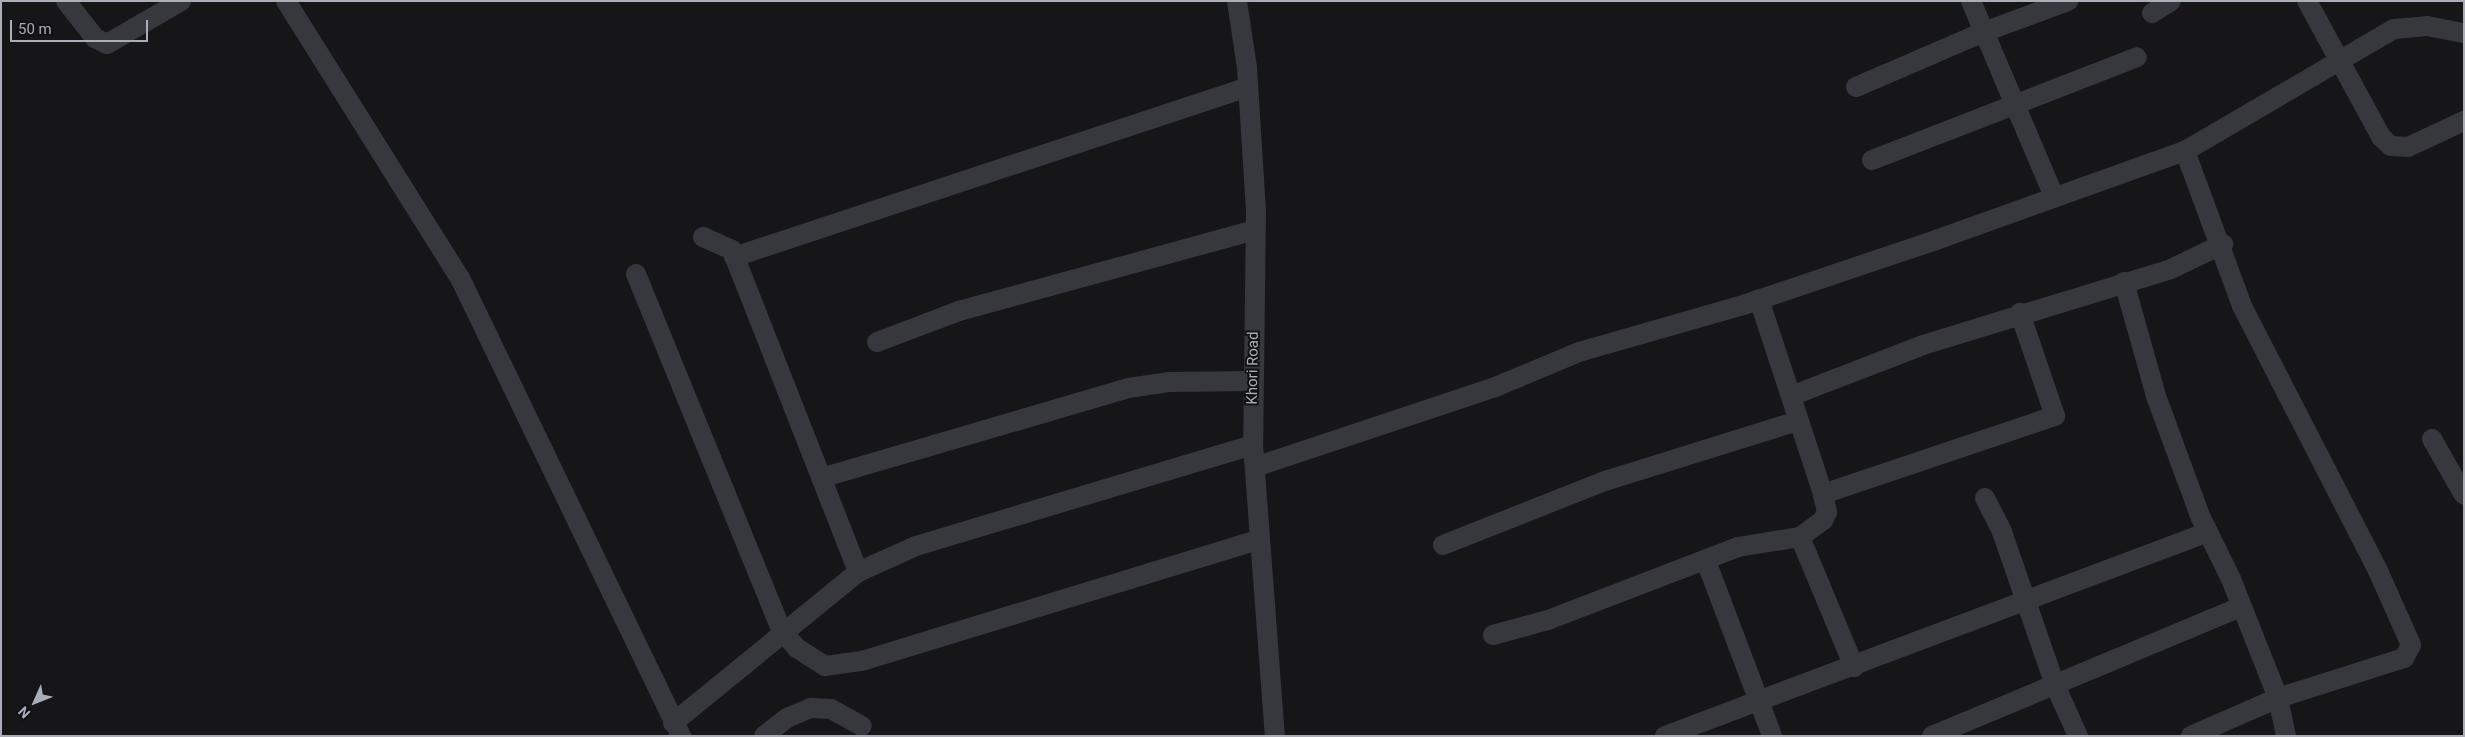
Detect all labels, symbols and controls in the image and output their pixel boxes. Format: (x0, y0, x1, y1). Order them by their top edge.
scale bar (12, 10, 150, 42)
text: 50 m (18, 20, 52, 38)
street label: Khori Road (1243, 331, 1263, 405)
north arrow (10, 677, 60, 727)
text: N (15, 703, 33, 722)

